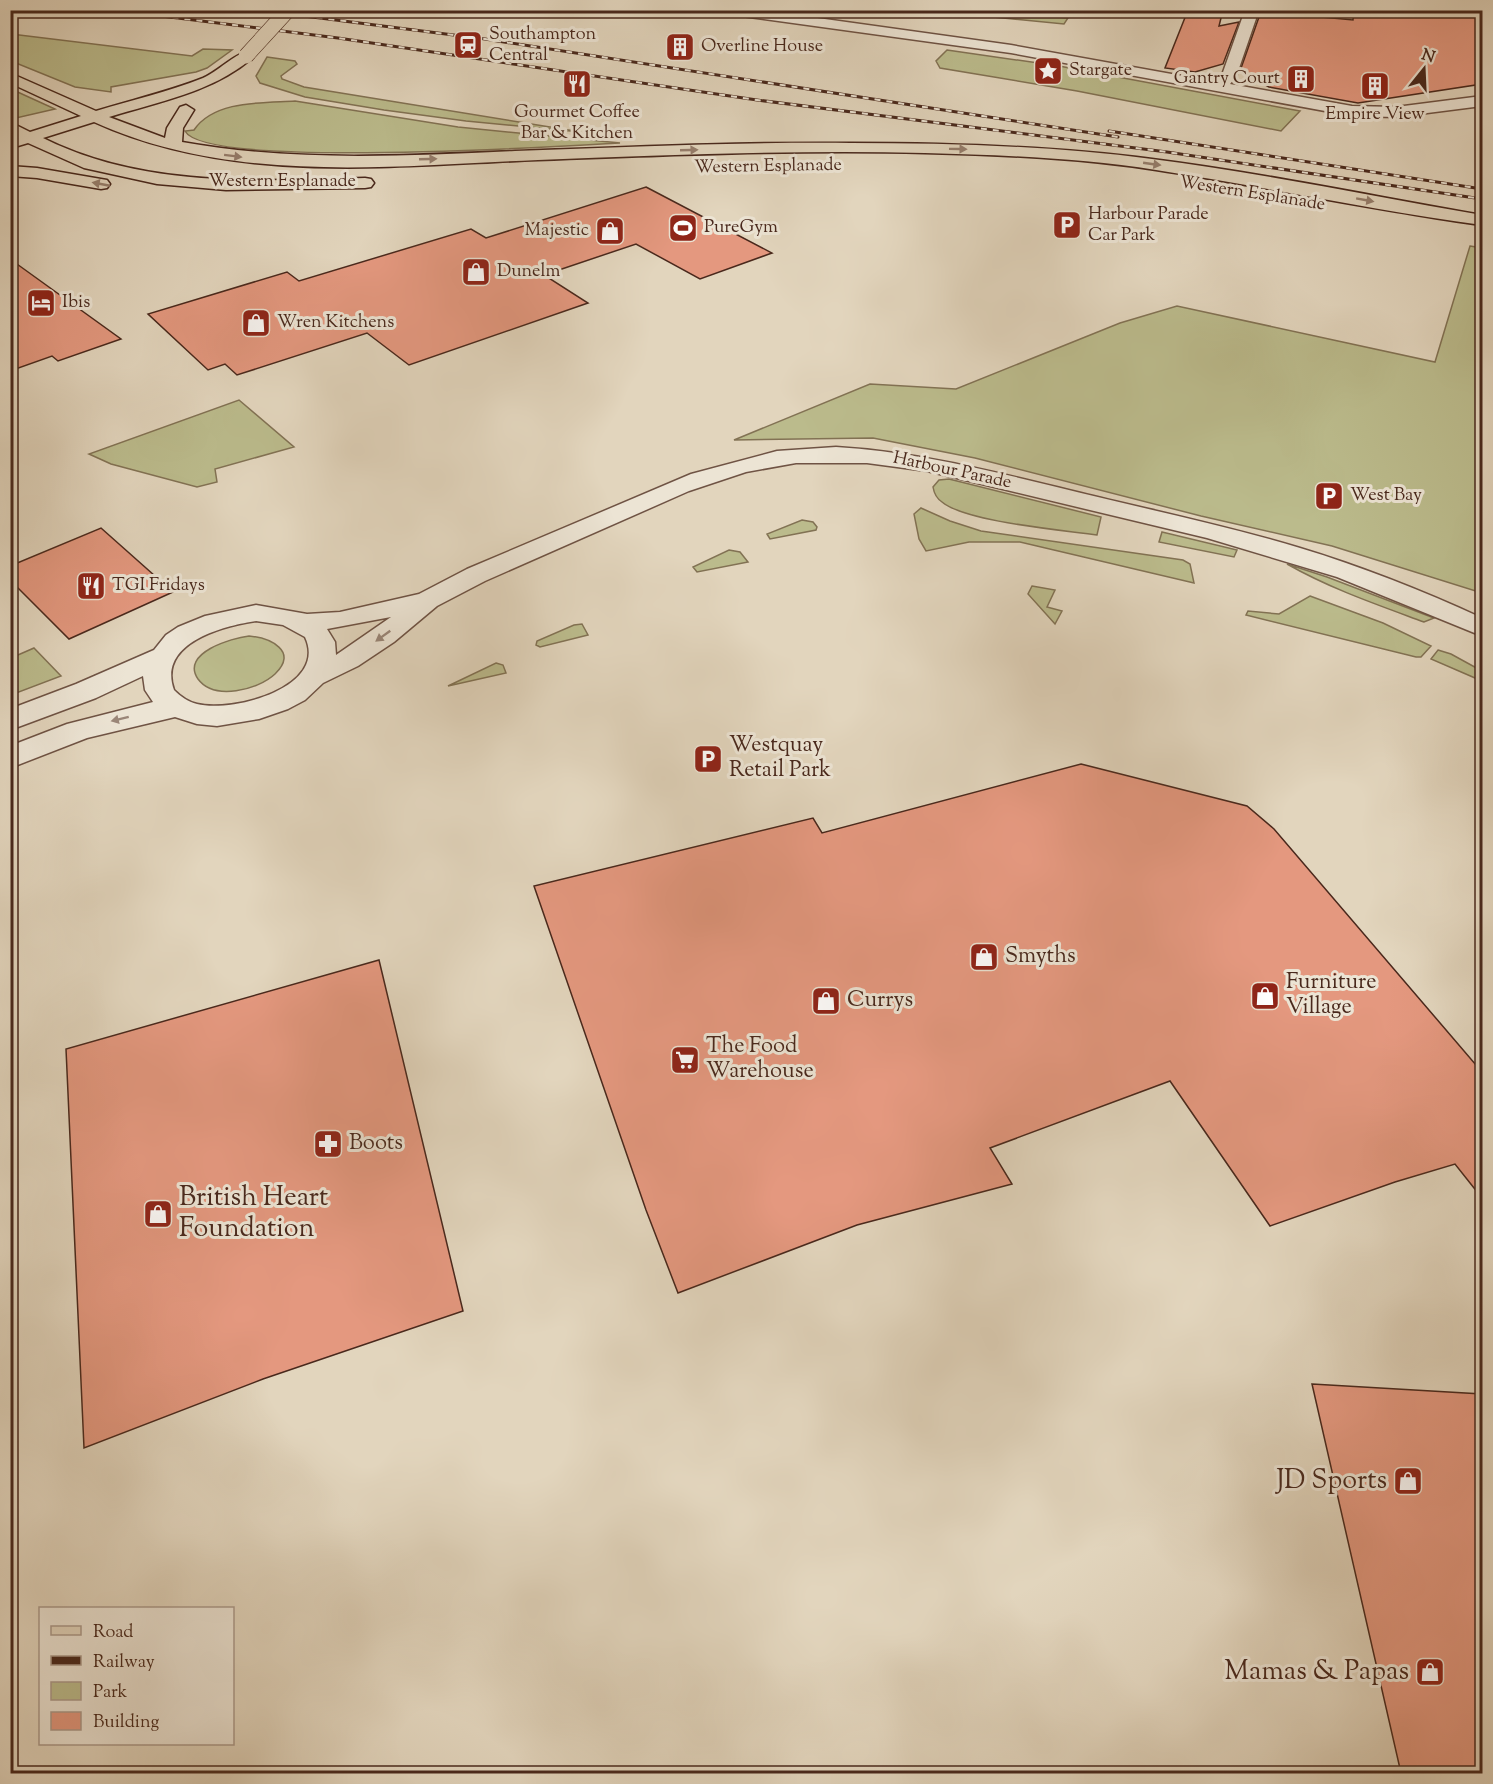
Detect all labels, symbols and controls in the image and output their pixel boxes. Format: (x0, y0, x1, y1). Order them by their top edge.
place label: Southampton Central (489, 22, 597, 69)
station icon: Southampton Central (452, 29, 484, 61)
building icon: Overline House (664, 31, 696, 63)
place label: Overline House (701, 34, 823, 60)
north arrow (1394, 39, 1454, 99)
text: N (1418, 44, 1438, 70)
place icon: Stargate (1032, 55, 1064, 87)
place label: Stargate (1069, 58, 1132, 84)
building icon: Gantry Court (1285, 63, 1317, 95)
place label: Gantry Court (1174, 66, 1280, 92)
restaurant icon: Gourmet Coffee Bar & Kitchen (561, 68, 593, 100)
building icon: Empire View (1359, 70, 1391, 102)
place label: Gourmet Coffee Bar & Kitchen (514, 100, 640, 147)
place label: Empire View (1325, 102, 1425, 128)
one-way arrow (949, 144, 968, 154)
one-way arrow (679, 146, 698, 155)
one-way arrow (224, 151, 243, 160)
street label: Western Esplanade (694, 153, 842, 181)
one-way arrow (418, 154, 437, 163)
one-way arrow (1143, 160, 1162, 169)
street label: Western Esplanade (208, 169, 356, 195)
street label: Western Esplanade (1177, 170, 1327, 218)
one-way arrow (92, 179, 111, 188)
one-way arrow (1356, 196, 1375, 205)
place label: Harbour Parade Car Park (1088, 202, 1209, 249)
parking icon: Harbour Parade Car Park (1051, 209, 1083, 241)
sports icon: PureGym (667, 212, 699, 244)
shop icon: Majestic (594, 215, 626, 247)
place label: PureGym (704, 215, 778, 241)
place label: Majestic (525, 218, 589, 244)
shop icon: Dunelm (460, 256, 492, 288)
place label: Dunelm (497, 259, 560, 285)
hotel icon: Ibis (25, 287, 57, 319)
place label: Ibis (62, 290, 90, 316)
shop icon: Wren Kitchens (240, 307, 272, 339)
place label: Wren Kitchens (277, 310, 394, 336)
street label: Harbour Parade (890, 446, 1014, 496)
parking icon: West Bay (1313, 480, 1345, 512)
place label: West Bay (1350, 483, 1422, 509)
restaurant icon: TGI Fridays (75, 570, 107, 602)
place label: TGI Fridays (112, 573, 205, 599)
one-way arrow (375, 630, 390, 642)
one-way arrow (111, 715, 129, 725)
place label: Westquay Retail Park (729, 730, 831, 787)
parking icon: Westquay Retail Park (692, 743, 724, 775)
shop icon: Smyths (968, 941, 1000, 973)
place label: Smyths (1005, 941, 1076, 973)
place label: Furniture Village (1286, 967, 1377, 1024)
shop icon: Furniture Village (1249, 980, 1281, 1012)
shop icon: Currys (810, 985, 842, 1017)
place label: Currys (847, 985, 913, 1017)
place label: The Food Warehouse (706, 1031, 814, 1088)
supermarket icon: The Food Warehouse (669, 1044, 701, 1076)
pharmacy icon: Boots (312, 1128, 344, 1160)
place label: Boots (349, 1128, 403, 1160)
place label: British Heart Foundation (179, 1179, 328, 1249)
shop icon: British Heart Foundation (142, 1198, 174, 1230)
place label: JD Sports (1274, 1462, 1387, 1501)
shop icon: JD Sports (1392, 1465, 1424, 1497)
legend (39, 1607, 234, 1745)
text: Road (93, 1620, 133, 1646)
text: Railway (93, 1650, 155, 1676)
place label: Mamas & Papas (1224, 1653, 1409, 1692)
shop icon: Mamas & Papas (1414, 1656, 1446, 1688)
text: Park (93, 1680, 128, 1706)
text: Building (93, 1710, 159, 1736)

